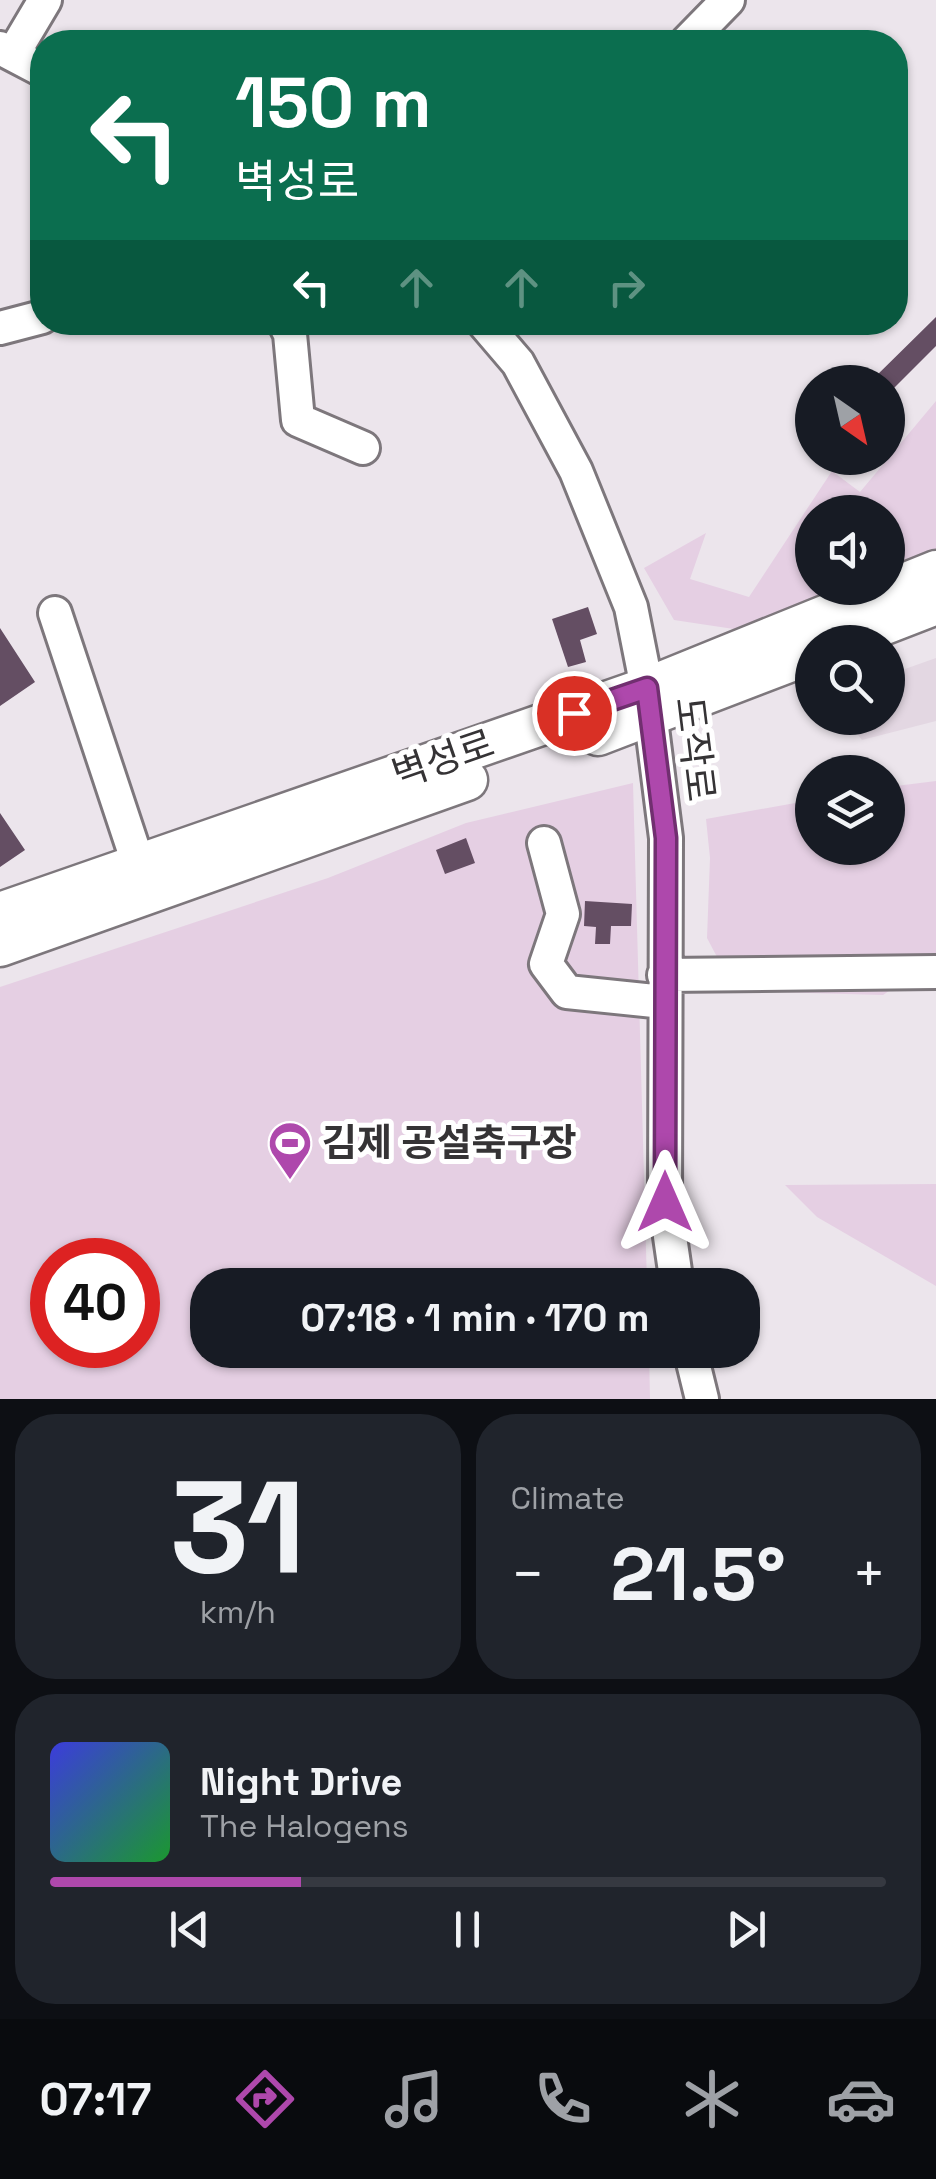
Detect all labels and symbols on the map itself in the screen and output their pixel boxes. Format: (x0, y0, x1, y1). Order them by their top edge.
north arrow (795, 365, 905, 475)
pin (532, 671, 617, 756)
street label: 도작로 (665, 694, 725, 804)
street label: 벽성로 (386, 719, 500, 799)
place label: 김제 공설축구장 (322, 1119, 576, 1167)
sports icon: 김제 공설축구장 (267, 1120, 313, 1181)
position arrow (613, 1150, 717, 1254)
speed limit sign: 40 (30, 1238, 160, 1368)

